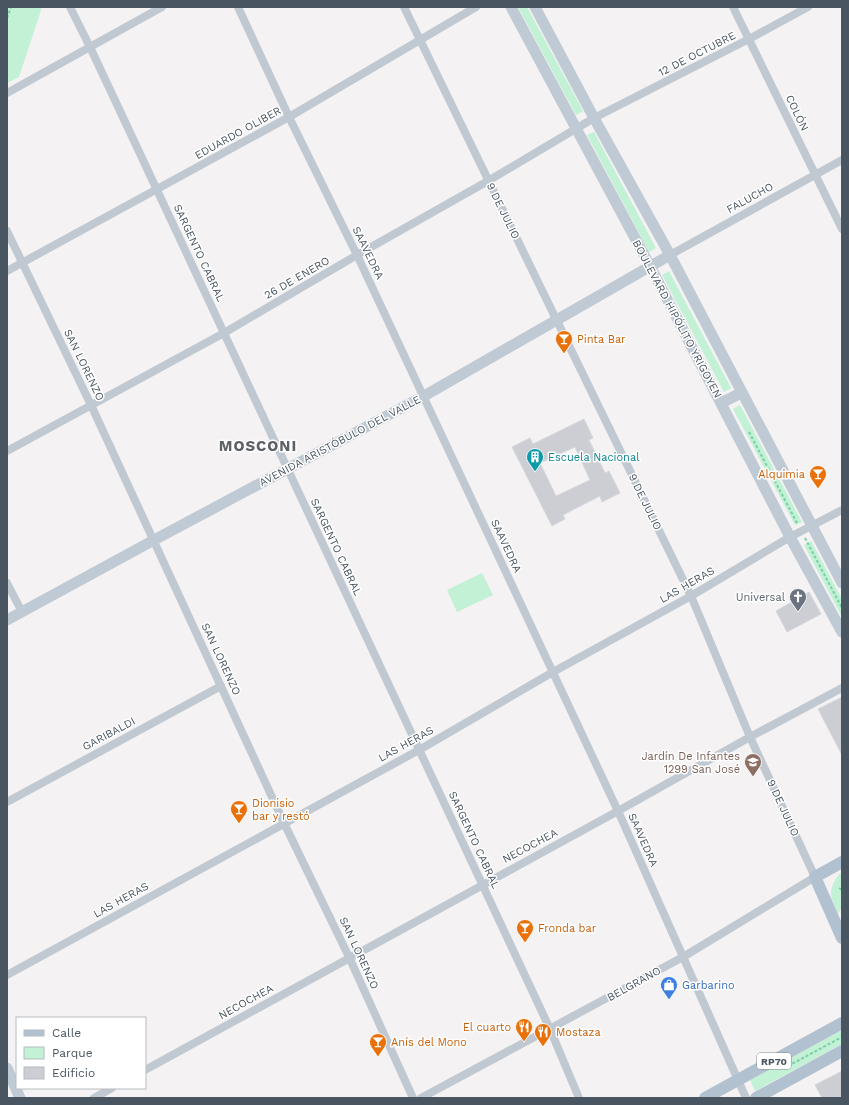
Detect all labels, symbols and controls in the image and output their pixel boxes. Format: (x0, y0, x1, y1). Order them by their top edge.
street label: 12 DE OCTUBRE (656, 29, 738, 79)
street label: COLÓN (783, 92, 812, 133)
street label: EDUARDO OLIBER (193, 104, 283, 162)
street label: FALUCHO (724, 180, 776, 216)
street label: 9 DE JULIO (484, 181, 522, 241)
street label: SARGENTO CABRAL (171, 202, 227, 304)
street label: SAAVEDRA (350, 224, 386, 282)
street label: BOULEVARD HIPÓLITO YRIGOYEN (630, 237, 725, 400)
street label: 26 DE ENERO (262, 254, 332, 302)
street label: SAN LORENZO (61, 327, 107, 403)
bar icon: Pinta Bar (554, 329, 574, 354)
place label: Pinta Bar (577, 333, 626, 346)
street label: AVENIDA ARISTÓBULO DEL VALLE (257, 392, 423, 489)
district label: MOSCONI (219, 437, 297, 455)
building icon: Escuela Nacional (525, 447, 545, 472)
place label: Escuela Nacional (548, 451, 640, 464)
bar icon: Alquimia (808, 464, 828, 489)
place label: Alquimia (758, 468, 805, 481)
street label: 9 DE JULIO (626, 472, 664, 532)
street label: SARGENTO CABRAL (308, 496, 364, 598)
street label: SAAVEDRA (488, 517, 524, 575)
street label: LAS HERAS (657, 564, 717, 606)
church icon: Universal (788, 587, 808, 612)
place label: Universal (736, 591, 786, 604)
street label: SAN LORENZO (199, 621, 243, 697)
street label: GARIBALDI (80, 715, 138, 753)
street label: LAS HERAS (376, 723, 436, 765)
place label: Jardín De Infantes 1299 San José (641, 750, 740, 776)
school or university icon: Jardín De Infantes 1299 San José (743, 752, 763, 777)
street label: 9 DE JULIO (764, 778, 802, 838)
street label: SARGENTO CABRAL (446, 789, 502, 891)
place label: Dionisio bar y restó (252, 797, 310, 823)
bar icon: Dionisio bar y restó (229, 799, 249, 824)
street label: SAAVEDRA (625, 811, 661, 869)
street label: NECOCHEA (500, 826, 560, 866)
street label: LAS HERAS (91, 879, 151, 921)
street label: SAN LORENZO (337, 915, 381, 991)
bar icon: Fronda bar (515, 918, 535, 943)
place label: Fronda bar (538, 922, 597, 935)
street label: BELGRANO (605, 964, 663, 1004)
shop icon: Garbarino (659, 975, 679, 1000)
place label: Garbarino (682, 979, 735, 992)
street label: NECOCHEA (216, 982, 276, 1022)
legend (16, 1017, 146, 1089)
restaurant icon: El cuarto (514, 1017, 534, 1042)
place label: El cuarto (463, 1021, 511, 1034)
restaurant icon: Mostaza (533, 1022, 553, 1047)
text: Calle (52, 1026, 81, 1040)
place label: Mostaza (556, 1026, 601, 1039)
bar icon: Anís del Mono (368, 1032, 388, 1057)
place label: Anís del Mono (391, 1036, 467, 1049)
text: Parque (52, 1046, 93, 1060)
road number: RP70 (757, 1053, 791, 1069)
text: Edificio (52, 1066, 95, 1080)

